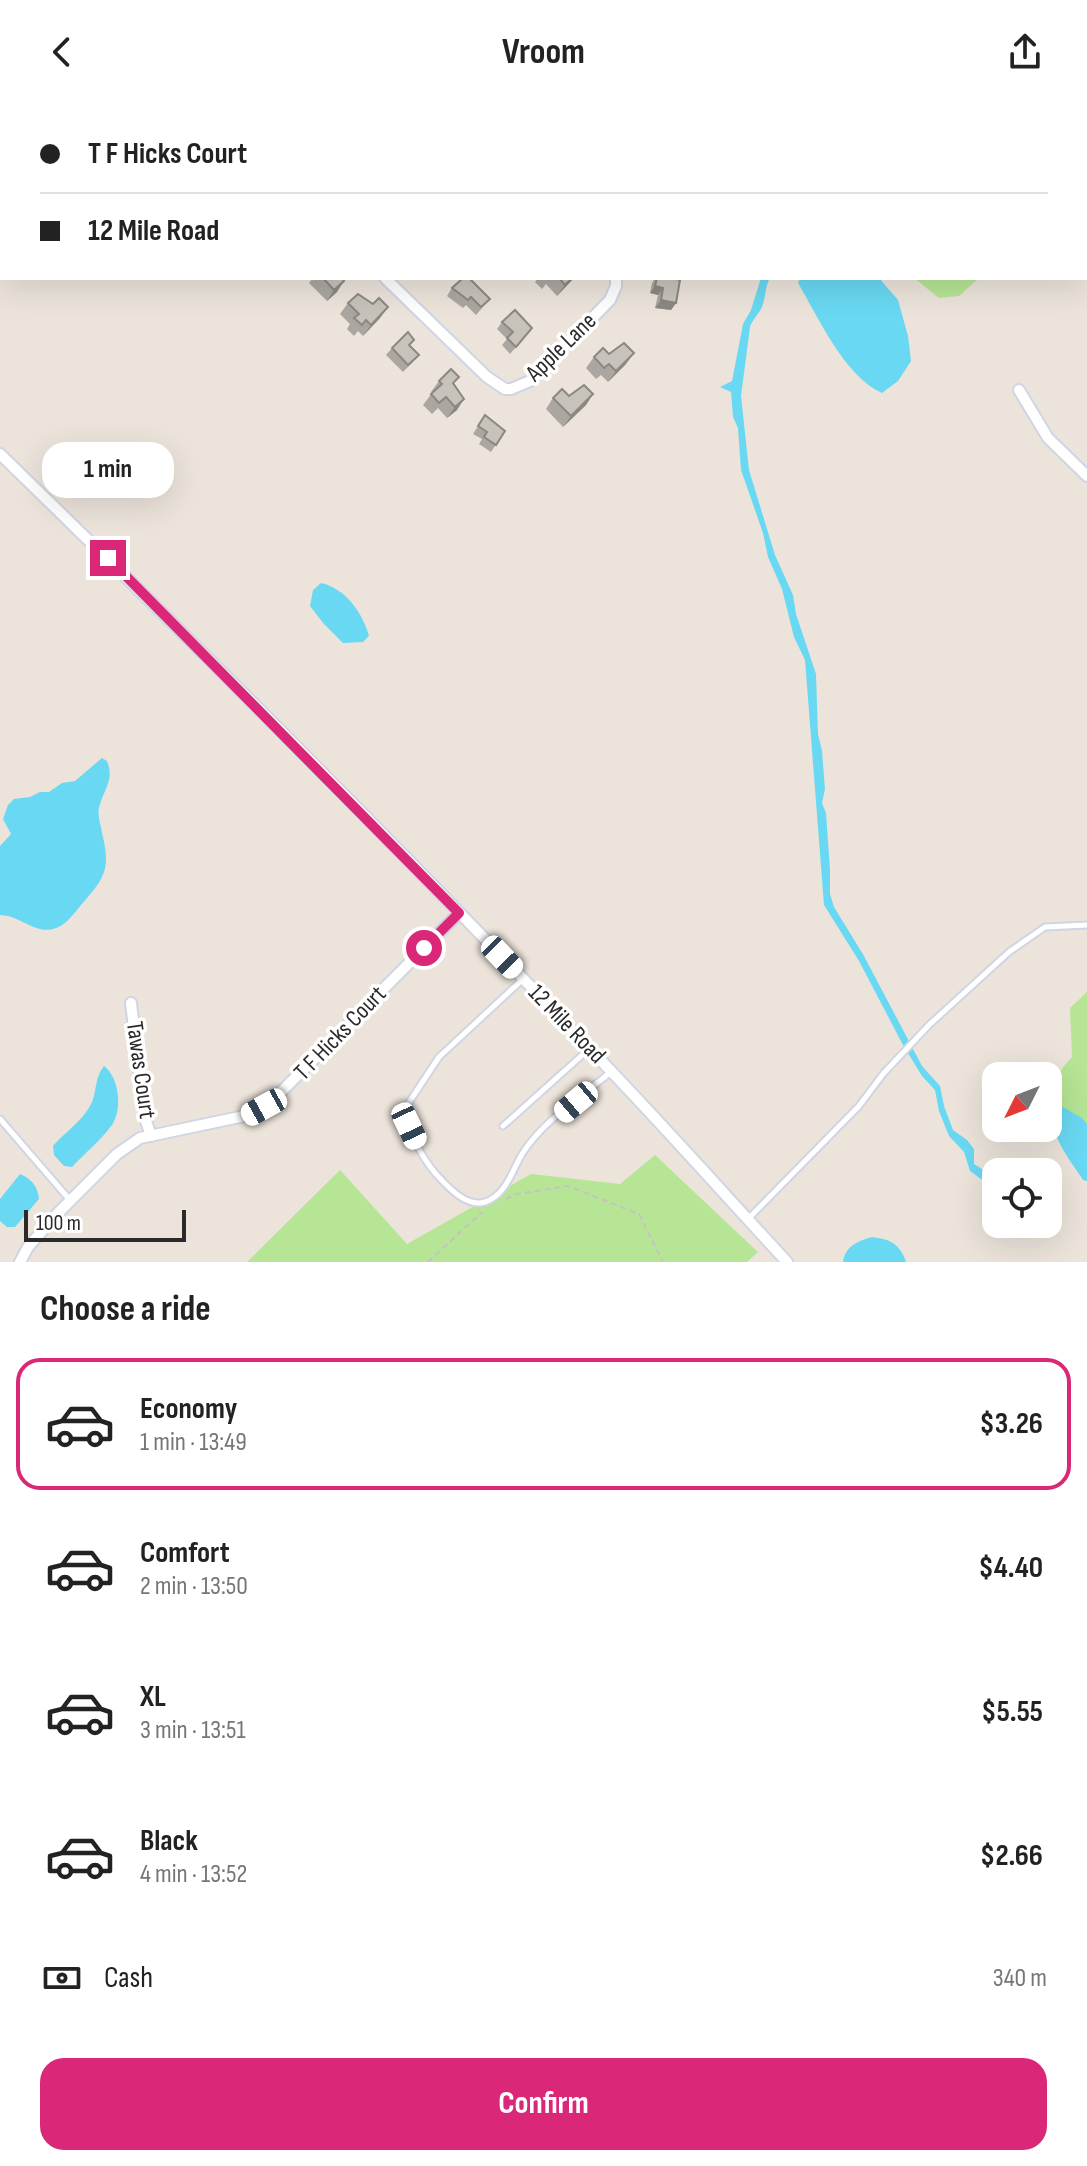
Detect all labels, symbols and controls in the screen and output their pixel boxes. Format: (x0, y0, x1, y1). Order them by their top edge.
icon: back (40, 30, 84, 74)
icon: share (1003, 30, 1047, 74)
text: Vroom (502, 31, 585, 74)
text: T F Hicks Court (88, 136, 247, 172)
text: 12 Mile Road (88, 213, 219, 249)
street label: Apple Lane (519, 306, 602, 388)
callout: 1 min (42, 442, 174, 498)
text: 1 min (84, 454, 132, 485)
route end (90, 540, 126, 576)
route start (406, 930, 442, 966)
car (477, 931, 527, 983)
street label: 12 Mile Road (522, 978, 612, 1070)
street label: T F Hicks Court (288, 980, 392, 1086)
street label: Tawas Court (120, 1019, 162, 1121)
north arrow (982, 1062, 1062, 1142)
map controls (982, 1062, 1062, 1238)
car (550, 1077, 602, 1127)
car (237, 1085, 291, 1129)
car (388, 1099, 430, 1153)
button: locate (982, 1158, 1062, 1238)
scale bar (24, 1206, 186, 1242)
text: 100 m (36, 1210, 81, 1237)
text: Choose a ride (40, 1288, 211, 1331)
icon: car (44, 1388, 116, 1460)
text: Economy (140, 1391, 237, 1427)
text: $3.26 (979, 1406, 1043, 1442)
text: 1 min · 13:49 (140, 1427, 247, 1458)
icon: car (44, 1532, 116, 1604)
text: Comfort (140, 1535, 230, 1571)
text: $4.40 (978, 1550, 1043, 1586)
text: 2 min · 13:50 (140, 1571, 248, 1602)
icon: car (44, 1676, 116, 1748)
text: XL (140, 1679, 166, 1715)
text: $5.55 (981, 1694, 1043, 1730)
text: 3 min · 13:51 (140, 1715, 246, 1746)
icon: car (44, 1820, 116, 1892)
text: Black (140, 1823, 198, 1859)
text: $2.66 (980, 1838, 1043, 1874)
text: 4 min · 13:52 (140, 1859, 247, 1890)
icon: cash (40, 1956, 84, 2000)
text: Cash (104, 1960, 153, 1996)
text: 340 m (993, 1963, 1047, 1994)
button: Confirm (40, 2058, 1047, 2150)

